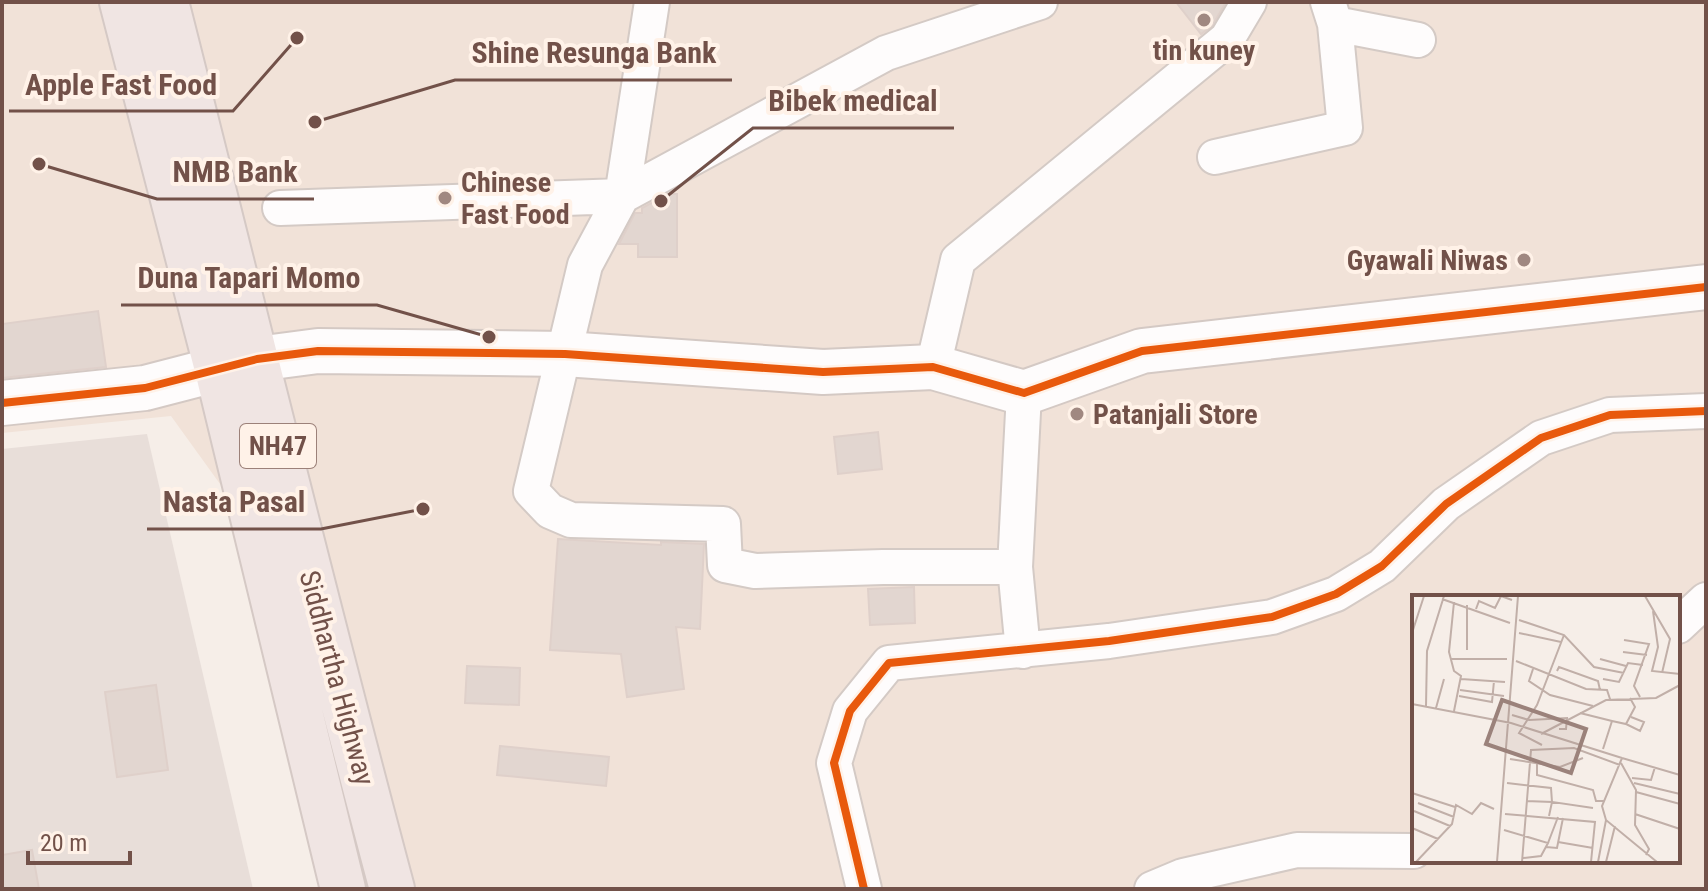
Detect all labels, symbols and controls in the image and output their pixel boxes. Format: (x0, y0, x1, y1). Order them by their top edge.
marker: tin kuney (1195, 11, 1213, 29)
callout: Shine Resunga Bank (455, 26, 732, 80)
place label: tin kuney (1153, 34, 1256, 67)
text: Shine Resunga Bank (472, 35, 717, 70)
callout: Apple Fast Food (9, 57, 233, 111)
text: Apple Fast Food (25, 67, 217, 102)
callout: Bibek medical (753, 74, 954, 128)
text: Bibek medical (768, 83, 938, 118)
callout: NMB Bank (157, 145, 314, 199)
text: NMB Bank (173, 154, 298, 189)
place label: Chinese Fast Food (461, 166, 570, 231)
marker: Chinese Fast Food (436, 189, 454, 207)
place label: Gyawali Niwas (1347, 244, 1508, 277)
callout: Duna Tapari Momo (121, 251, 377, 305)
marker: Gyawali Niwas (1515, 251, 1533, 269)
text: Duna Tapari Momo (138, 260, 360, 295)
place label: Patanjali Store (1093, 398, 1258, 431)
marker: Patanjali Store (1068, 405, 1086, 423)
road number: NH47 (240, 424, 316, 468)
callout: Nasta Pasal (147, 475, 321, 529)
text: Nasta Pasal (163, 484, 305, 519)
street label: Siddhartha Highway (292, 567, 382, 789)
inset map (1412, 595, 1680, 863)
scale bar (28, 815, 130, 865)
text: 20 m (40, 829, 87, 857)

